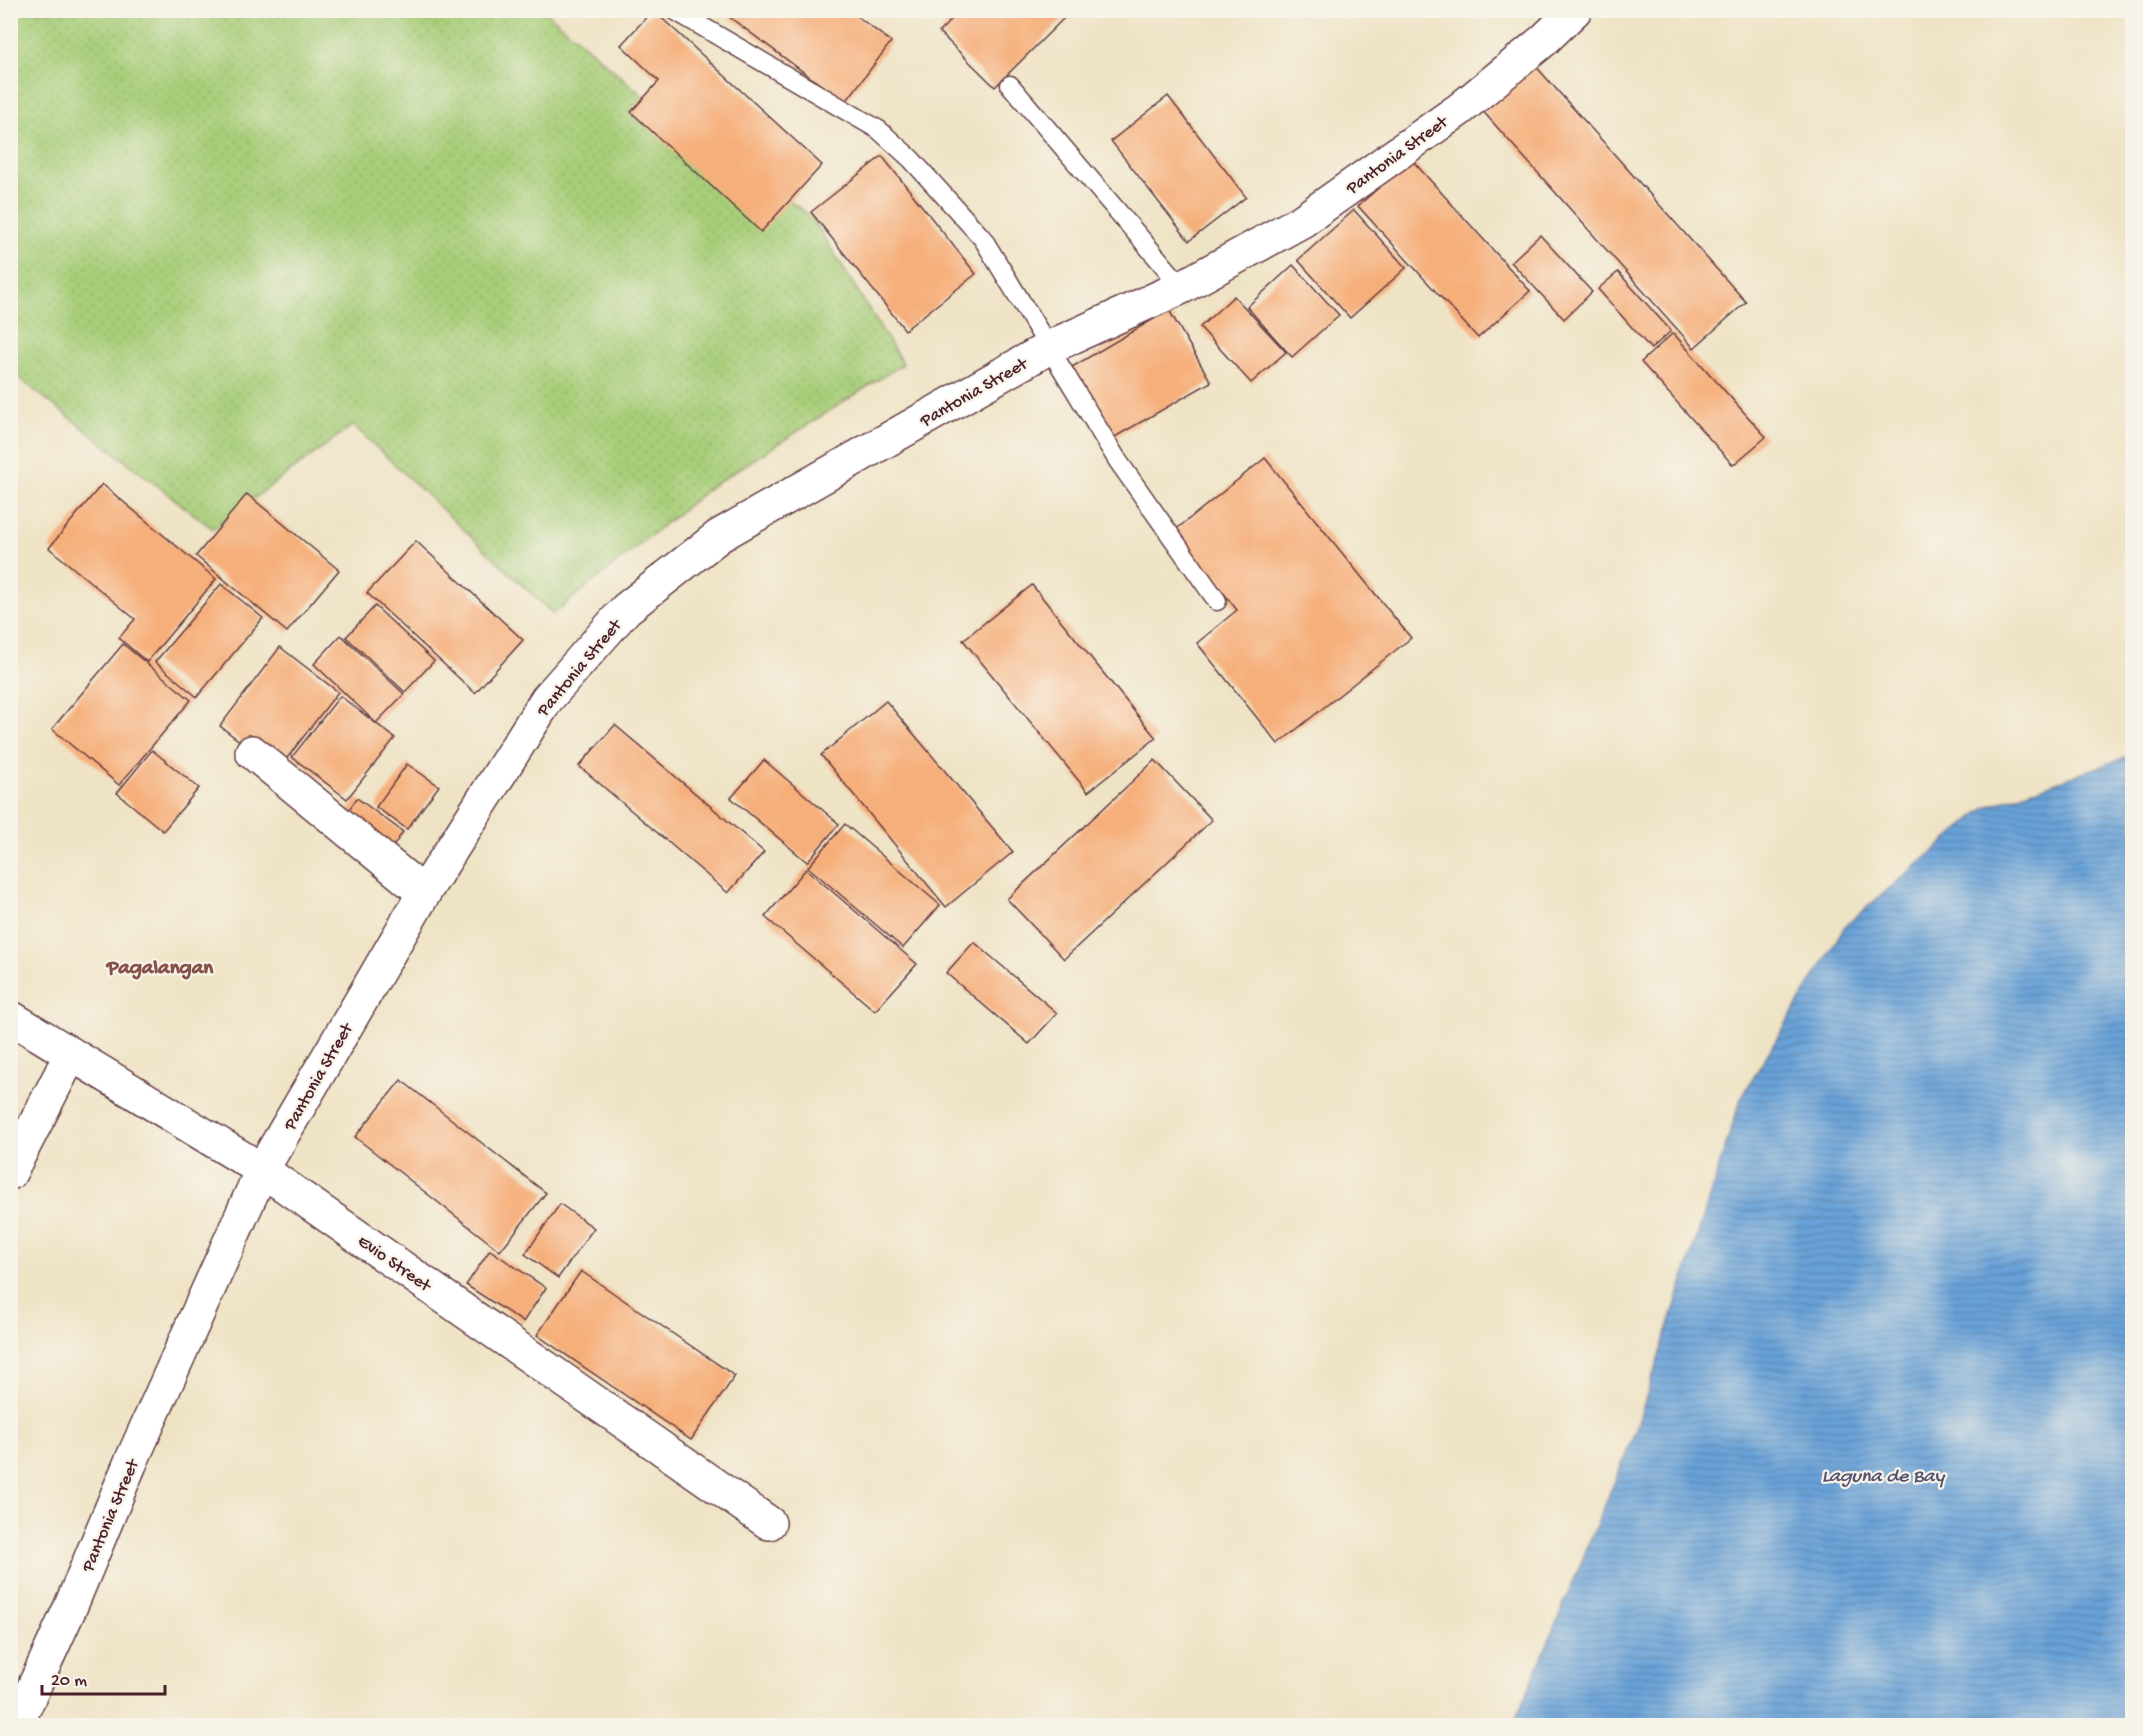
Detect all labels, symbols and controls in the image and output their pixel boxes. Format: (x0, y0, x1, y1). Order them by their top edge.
street label: Pantonia Street (1342, 111, 1453, 200)
street label: Pantonia Street (916, 353, 1033, 433)
street label: Pantonia Street (533, 615, 628, 722)
district label: Pagalangan (106, 957, 214, 982)
street label: Pantonia Street (280, 1019, 359, 1135)
street label: Evio Street (353, 1231, 436, 1298)
street label: Pantonia Street (78, 1455, 145, 1576)
water label: Laguna de Bay (1822, 1466, 1945, 1489)
scale bar (42, 1658, 165, 1696)
text: 20 m (51, 1671, 87, 1692)

